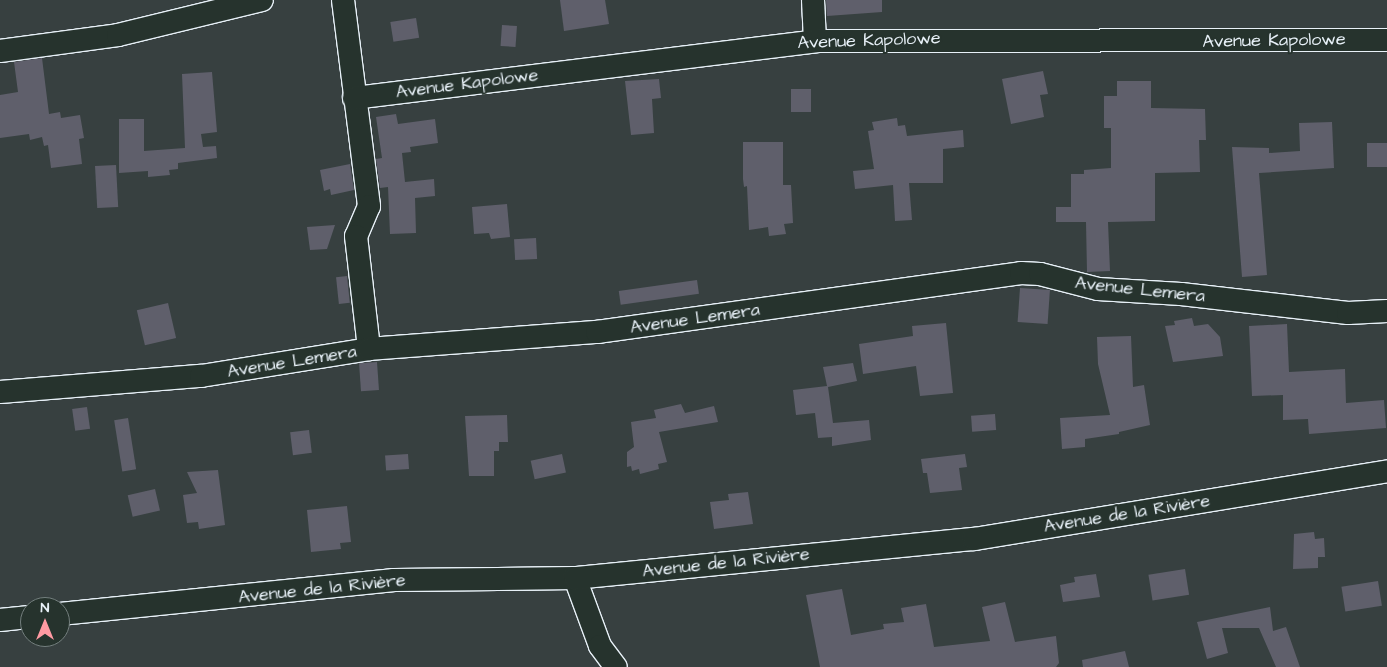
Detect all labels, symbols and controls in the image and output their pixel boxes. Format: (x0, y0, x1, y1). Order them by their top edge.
street label: Avenue Kapolowe (797, 28, 941, 54)
street label: Avenue Kapolowe (1202, 29, 1346, 53)
street label: Avenue Kapolowe (395, 65, 539, 103)
street label: Avenue Lemera (1074, 272, 1206, 308)
street label: Avenue Lemera (629, 299, 761, 339)
street label: Avenue Lemera (226, 341, 358, 383)
street label: Avenue de la Rivière (1042, 490, 1212, 538)
street label: Avenue de la Rivière (641, 543, 811, 583)
street label: Avenue de la Rivière (237, 569, 407, 609)
north arrow (20, 597, 70, 647)
text: N (41, 598, 49, 618)

